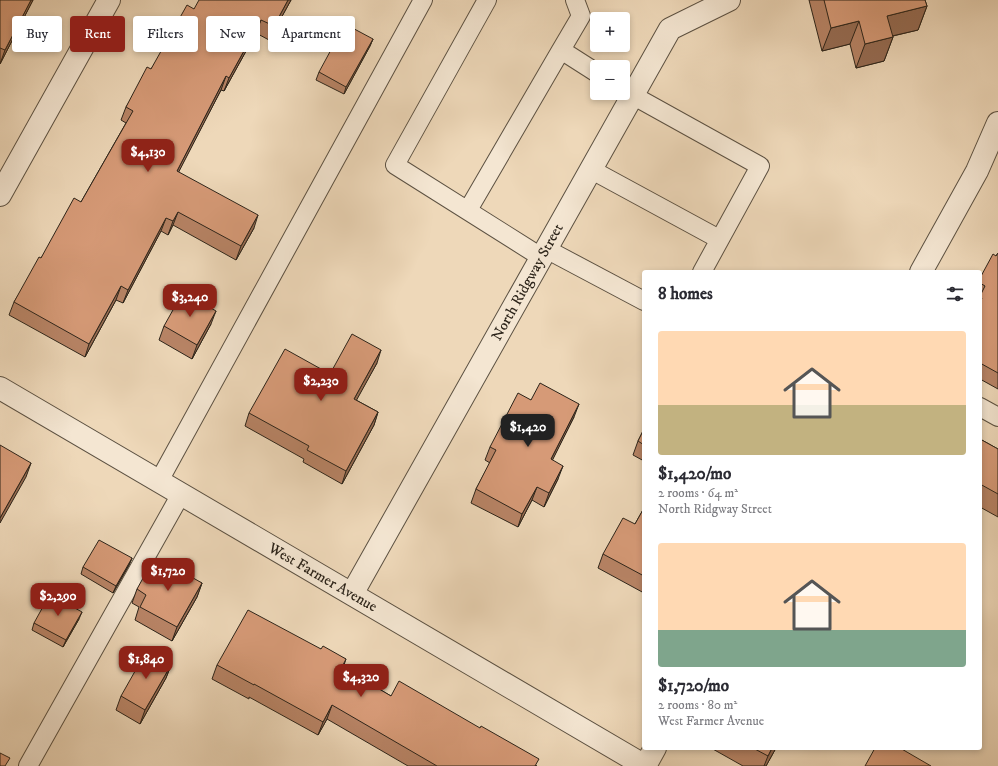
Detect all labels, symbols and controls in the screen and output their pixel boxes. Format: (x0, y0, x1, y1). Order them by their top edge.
map controls (590, 12, 630, 100)
button: + (590, 12, 630, 52)
chip: Buy (12, 16, 62, 52)
chip: Rent (70, 16, 125, 52)
chip: Filters (133, 16, 198, 52)
chip: New (206, 16, 260, 52)
chip: Apartment (268, 16, 355, 52)
button: − (590, 60, 630, 100)
pin: $4,130 (115, 139, 181, 173)
text: $4,130 (130, 144, 166, 160)
street label: North Ridgway Street (487, 220, 568, 344)
text: 8 homes (658, 283, 713, 305)
icon: filters (944, 283, 966, 305)
pin: $3,240 (157, 284, 223, 318)
text: $3,240 (172, 289, 208, 305)
icon: home (776, 357, 848, 429)
pin: $2,230 (288, 368, 354, 402)
text: $2,230 (303, 373, 339, 389)
pin: $1,420 (495, 414, 561, 448)
text: $1,420 (510, 419, 546, 435)
text: $1,420/mo (658, 463, 731, 485)
text: 2 rooms · 64 m² (658, 485, 738, 501)
text: North Ridgway Street (658, 501, 772, 517)
street label: West Farmer Avenue (264, 538, 381, 616)
pin: $1,720 (135, 558, 201, 592)
text: $1,720 (151, 563, 185, 579)
icon: home (776, 569, 848, 641)
pin: $2,290 (25, 583, 91, 617)
text: $2,290 (40, 588, 77, 604)
pin: $1,840 (113, 646, 179, 680)
text: $1,840 (128, 651, 164, 667)
pin: $4,320 (328, 664, 394, 698)
text: $4,320 (343, 669, 379, 685)
text: $1,720/mo (658, 675, 729, 697)
text: 2 rooms · 80 m² (658, 697, 737, 713)
text: West Farmer Avenue (658, 713, 764, 729)

